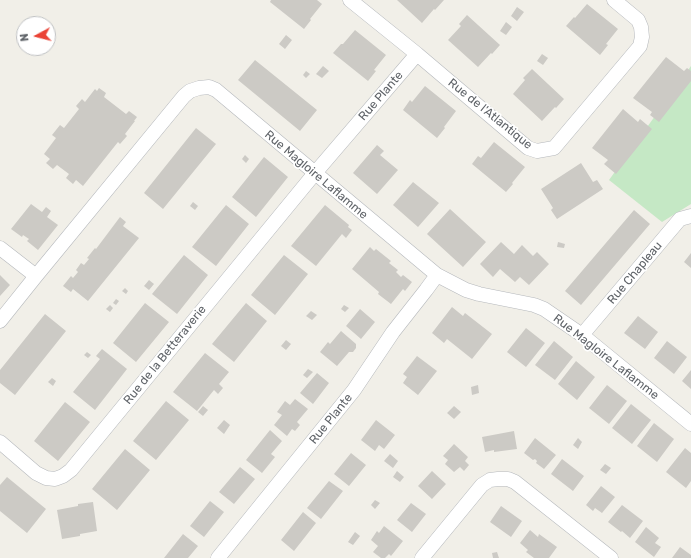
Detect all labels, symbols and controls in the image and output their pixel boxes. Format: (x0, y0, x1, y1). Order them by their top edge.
north arrow (16, 16, 56, 56)
text: N (18, 33, 32, 42)
street label: Rue Plante (356, 68, 406, 124)
street label: Rue de l'Atlantique (445, 76, 535, 152)
street label: Rue Magloire Laflamme (262, 128, 370, 222)
street label: Rue Chapleau (605, 239, 665, 307)
street label: Rue de la Betteraverie (121, 303, 209, 407)
street label: Rue Magloire Laflamme (550, 311, 662, 403)
street label: Rue Plante (306, 391, 356, 447)

